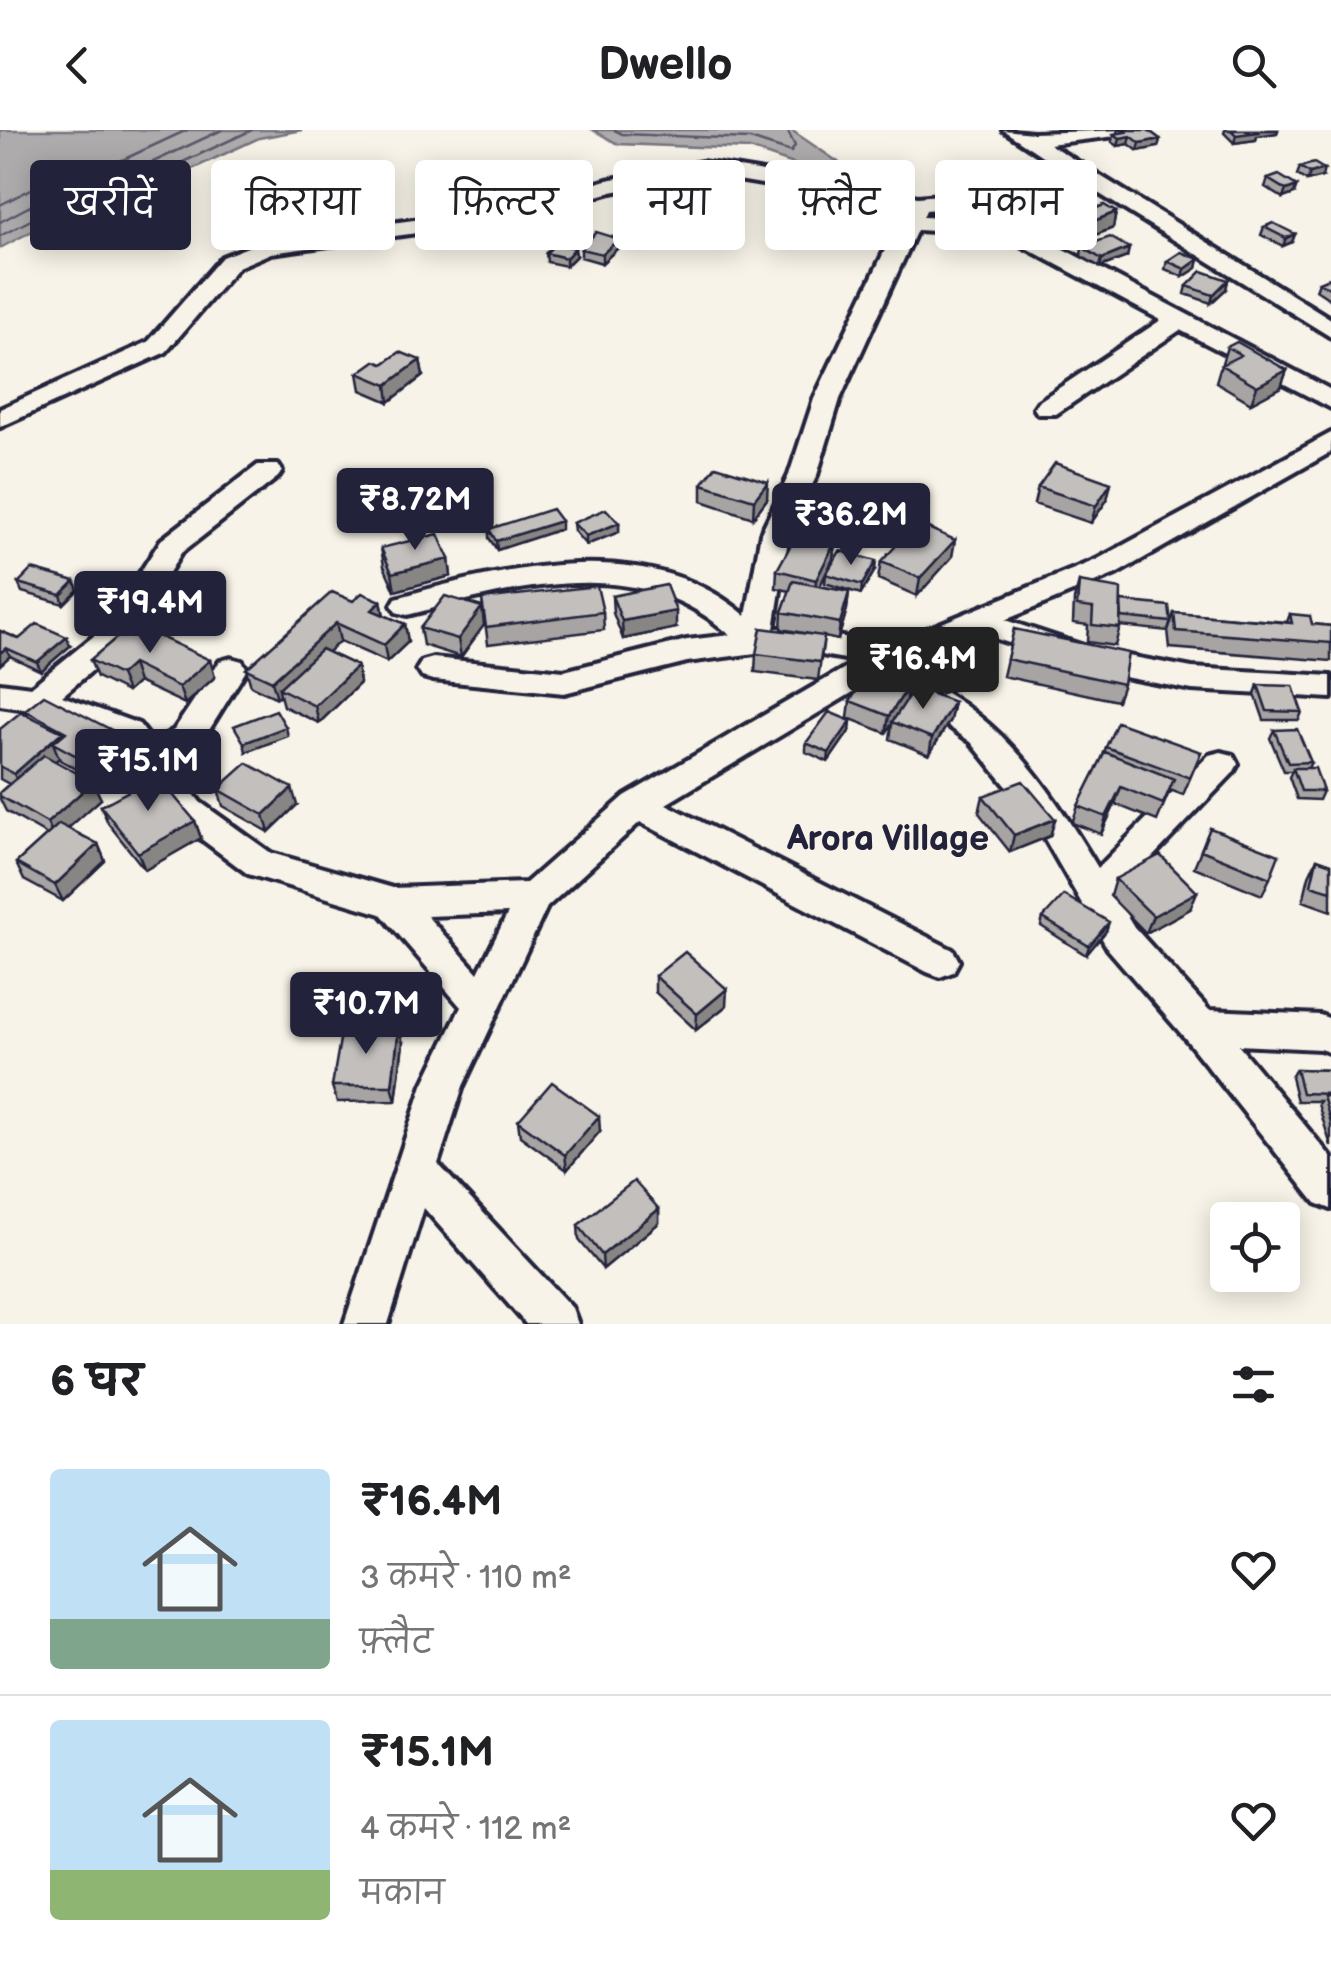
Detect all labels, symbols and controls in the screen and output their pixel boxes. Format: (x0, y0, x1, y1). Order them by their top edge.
icon: back (50, 38, 105, 93)
text: Dwello (598, 38, 733, 93)
icon: search (1226, 38, 1281, 93)
chip: खरीदें (30, 160, 191, 250)
chip: किराया (211, 160, 395, 250)
chip: फ़िल्टर (415, 160, 593, 250)
chip: नया (613, 160, 745, 250)
chip: फ़्लैट (765, 160, 915, 250)
chip: मकान (935, 160, 1097, 250)
pin: ₹8.72M (334, 468, 496, 553)
text: ₹8.72M (359, 481, 471, 520)
pin: ₹36.2M (770, 483, 932, 568)
text: ₹36.2M (794, 496, 908, 535)
pin: ₹19.4M (69, 571, 231, 656)
text: ₹19.4M (96, 584, 204, 623)
pin: ₹16.4M (842, 627, 1004, 712)
text: ₹16.4M (869, 640, 977, 679)
pin: ₹15.1M (67, 729, 229, 814)
text: ₹15.1M (97, 742, 199, 781)
district label: Arora Village (786, 818, 989, 861)
pin: ₹10.7M (285, 972, 447, 1057)
text: ₹10.7M (312, 985, 420, 1024)
map controls (1210, 1202, 1300, 1292)
button: locate (1210, 1202, 1300, 1292)
text: 6 घर (50, 1357, 143, 1408)
icon: filters (1226, 1357, 1281, 1412)
text: ₹16.4M (360, 1477, 502, 1528)
icon: home (130, 1509, 250, 1629)
icon: heart (1226, 1542, 1281, 1597)
text: 3 कमरे · 110 m² (360, 1559, 572, 1598)
text: फ़्लैट (360, 1624, 433, 1663)
text: ₹15.1M (360, 1728, 494, 1779)
icon: home (130, 1760, 250, 1880)
icon: heart (1226, 1793, 1281, 1848)
text: 4 कमरे · 112 m² (360, 1810, 571, 1849)
text: मकान (360, 1875, 445, 1914)

